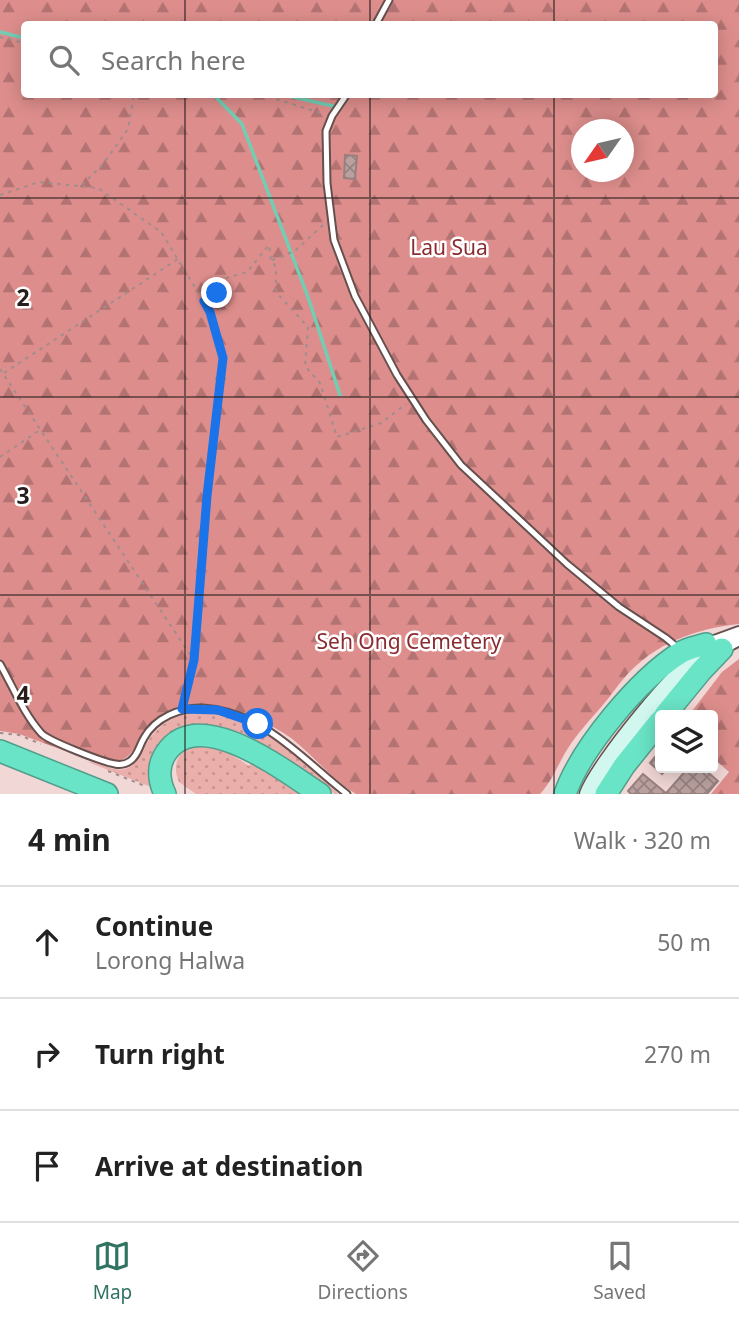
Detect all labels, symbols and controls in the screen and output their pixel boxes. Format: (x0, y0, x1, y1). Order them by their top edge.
search box (21, 21, 718, 98)
icon: search (45, 41, 83, 79)
text: Search here (101, 42, 246, 78)
north arrow (571, 119, 634, 182)
park label: Lau Sua (410, 233, 488, 261)
route end (201, 277, 232, 308)
text: 2 (16, 281, 30, 313)
text: 3 (16, 479, 30, 511)
park label: Seh Ong Cemetery (317, 627, 502, 655)
text: 4 (16, 678, 30, 710)
route start (242, 708, 273, 739)
map controls (655, 710, 718, 773)
button: layers (655, 710, 718, 773)
text: 4 min (28, 819, 111, 860)
text: Walk · 320 m (574, 824, 711, 856)
text: Continue (95, 908, 213, 944)
icon: ahead (28, 923, 66, 961)
text: 50 m (657, 926, 711, 958)
text: Lorong Halwa (95, 944, 245, 976)
icon: right (28, 1035, 66, 1073)
text: Turn right (95, 1036, 225, 1072)
text: 270 m (644, 1038, 711, 1070)
icon: arrive (28, 1147, 66, 1185)
text: Arrive at destination (95, 1148, 364, 1184)
tab: Map (93, 1237, 132, 1305)
tab: Directions (318, 1237, 408, 1305)
tab: Saved (593, 1237, 646, 1305)

